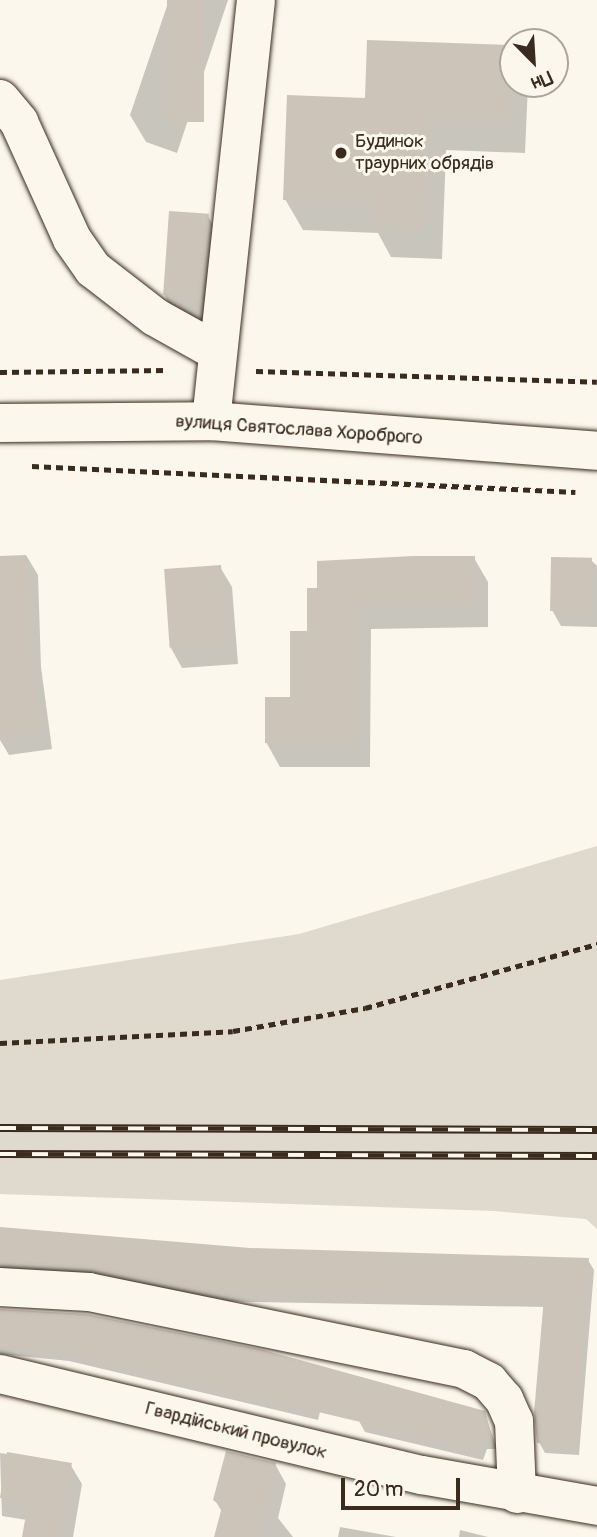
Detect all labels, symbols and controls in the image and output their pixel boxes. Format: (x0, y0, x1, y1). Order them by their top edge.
north arrow (499, 28, 569, 98)
text: Пн (527, 65, 556, 96)
place label: Будинок траурних обрядів (355, 131, 494, 175)
marker: Будинок траурних обрядів (333, 145, 349, 161)
street label: вулиця Святослава Хороброго (175, 410, 423, 450)
street label: Гвардійський провулок (143, 1397, 329, 1465)
scale bar (345, 1464, 464, 1508)
text: 20 m (354, 1476, 403, 1503)

